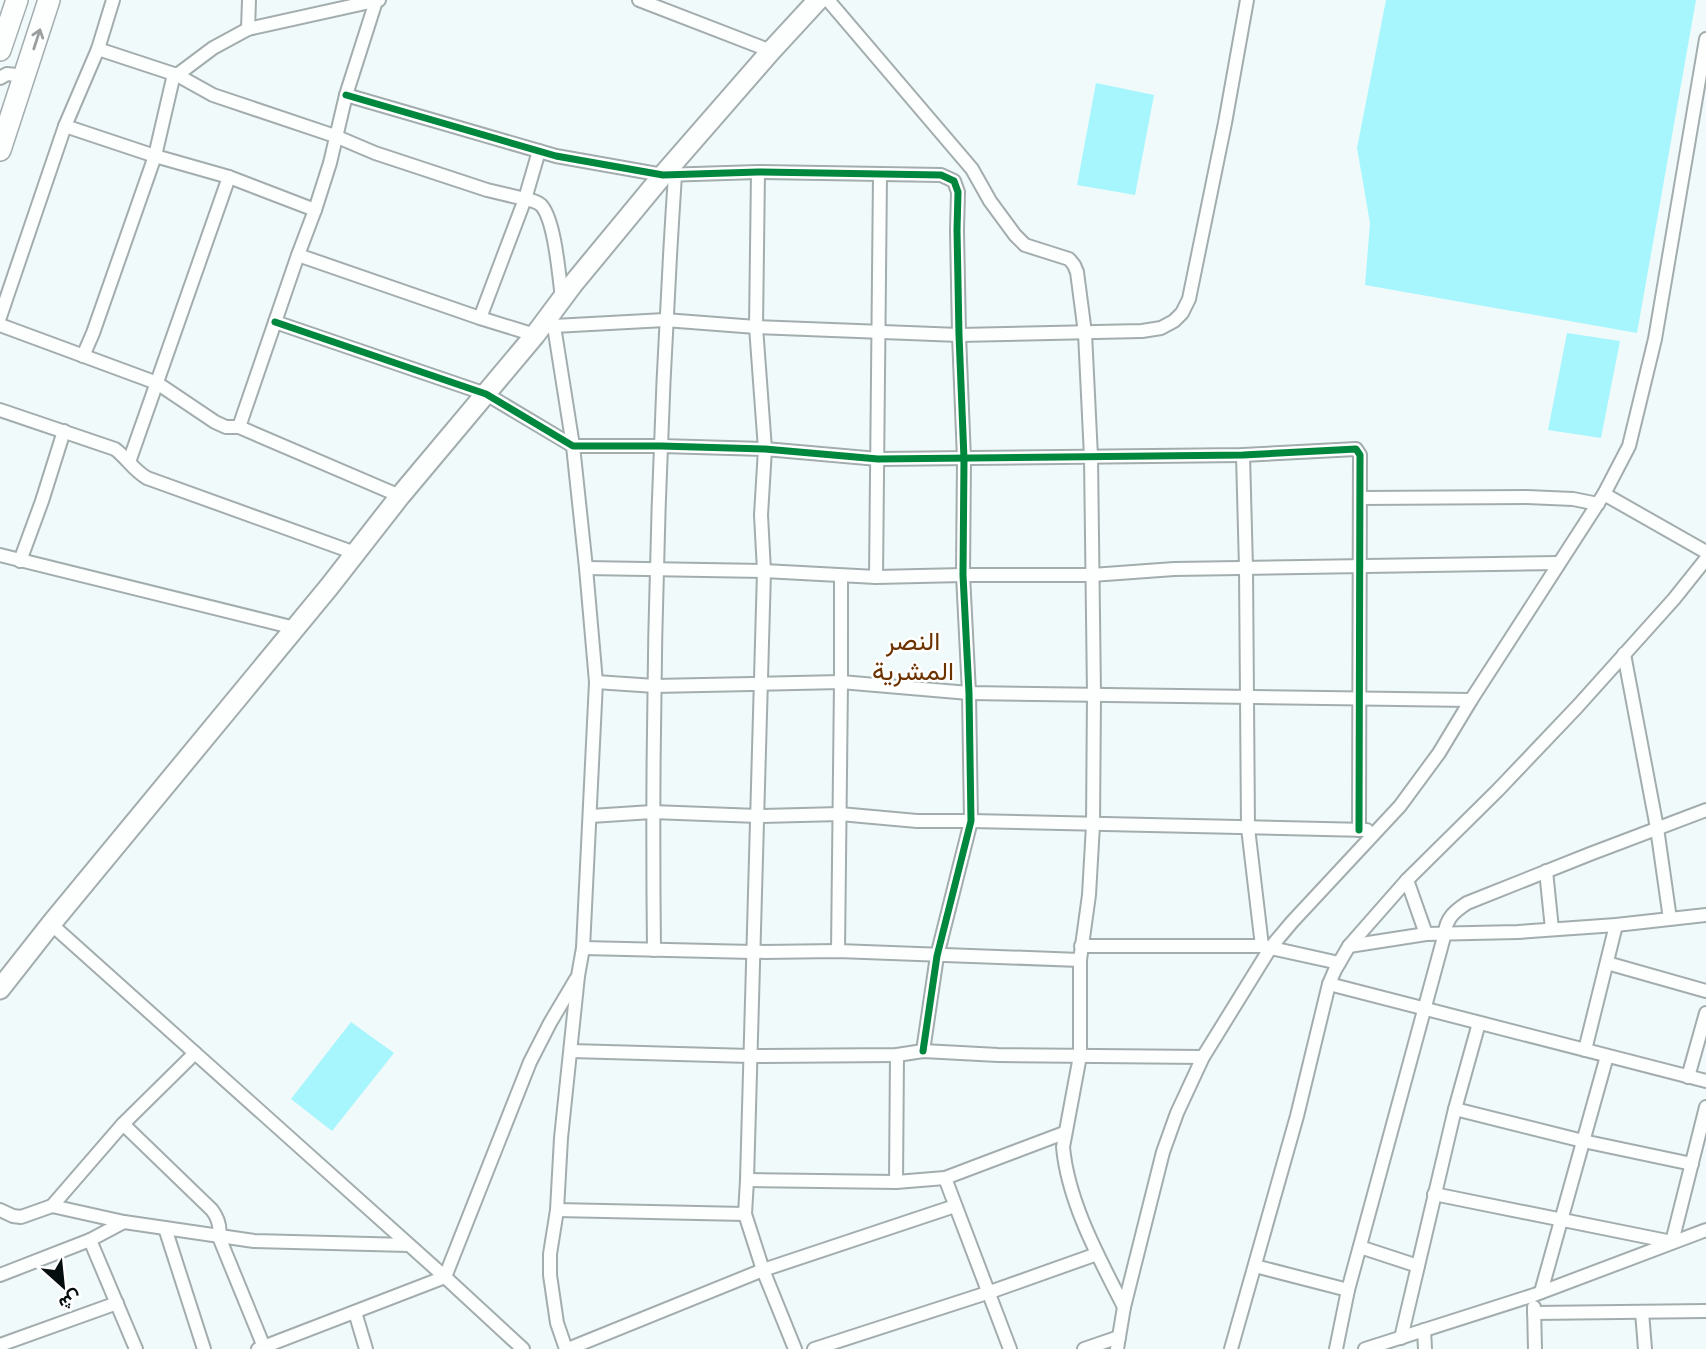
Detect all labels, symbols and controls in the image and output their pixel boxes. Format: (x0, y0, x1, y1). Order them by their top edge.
one-way arrow (32, 28, 44, 50)
district label: النصر المشرية (872, 623, 954, 687)
north arrow (28, 1251, 98, 1321)
text: ش (55, 1285, 87, 1318)

